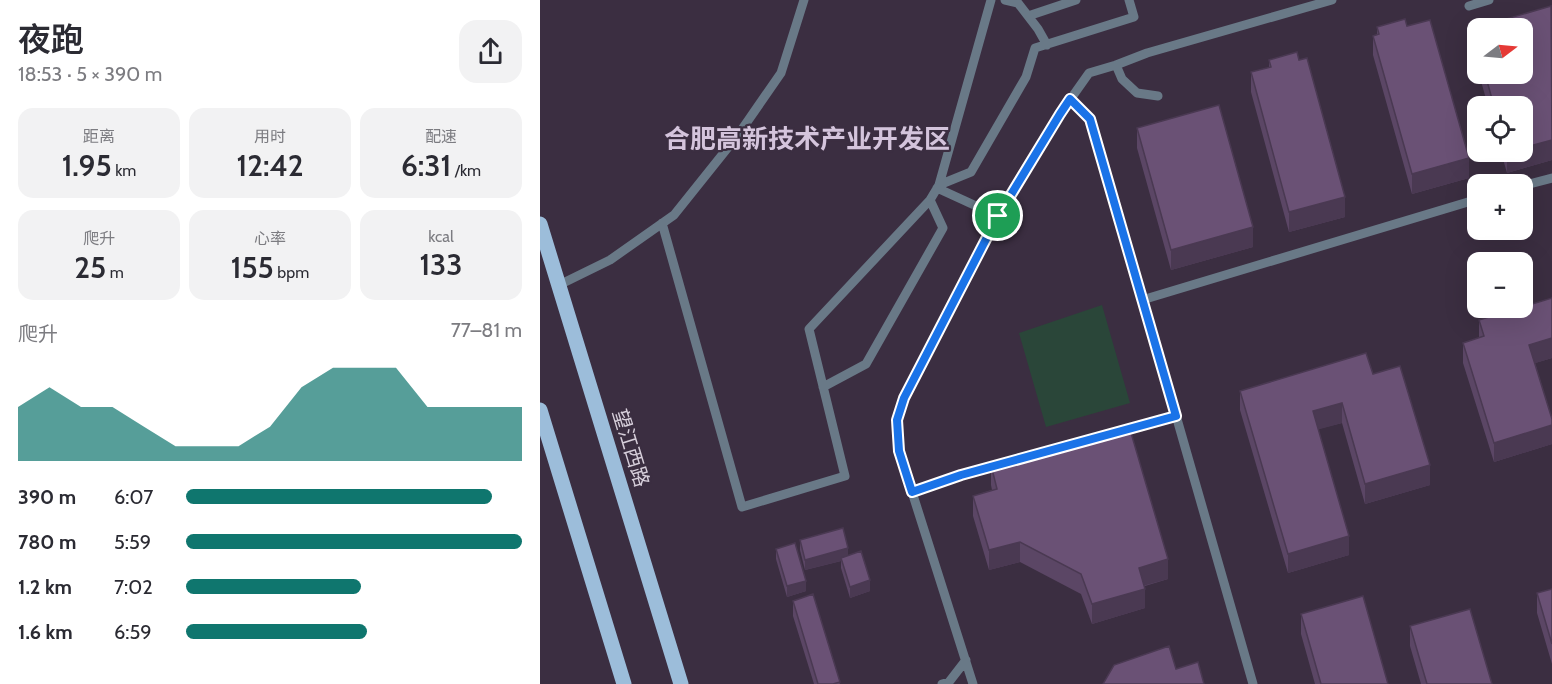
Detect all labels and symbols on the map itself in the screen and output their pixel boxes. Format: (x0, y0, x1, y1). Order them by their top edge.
north arrow (1467, 18, 1533, 84)
district label: 合肥高新技术产业开发区 (664, 123, 950, 155)
pin (972, 190, 1023, 241)
street label: 望江西路 (608, 406, 654, 490)

